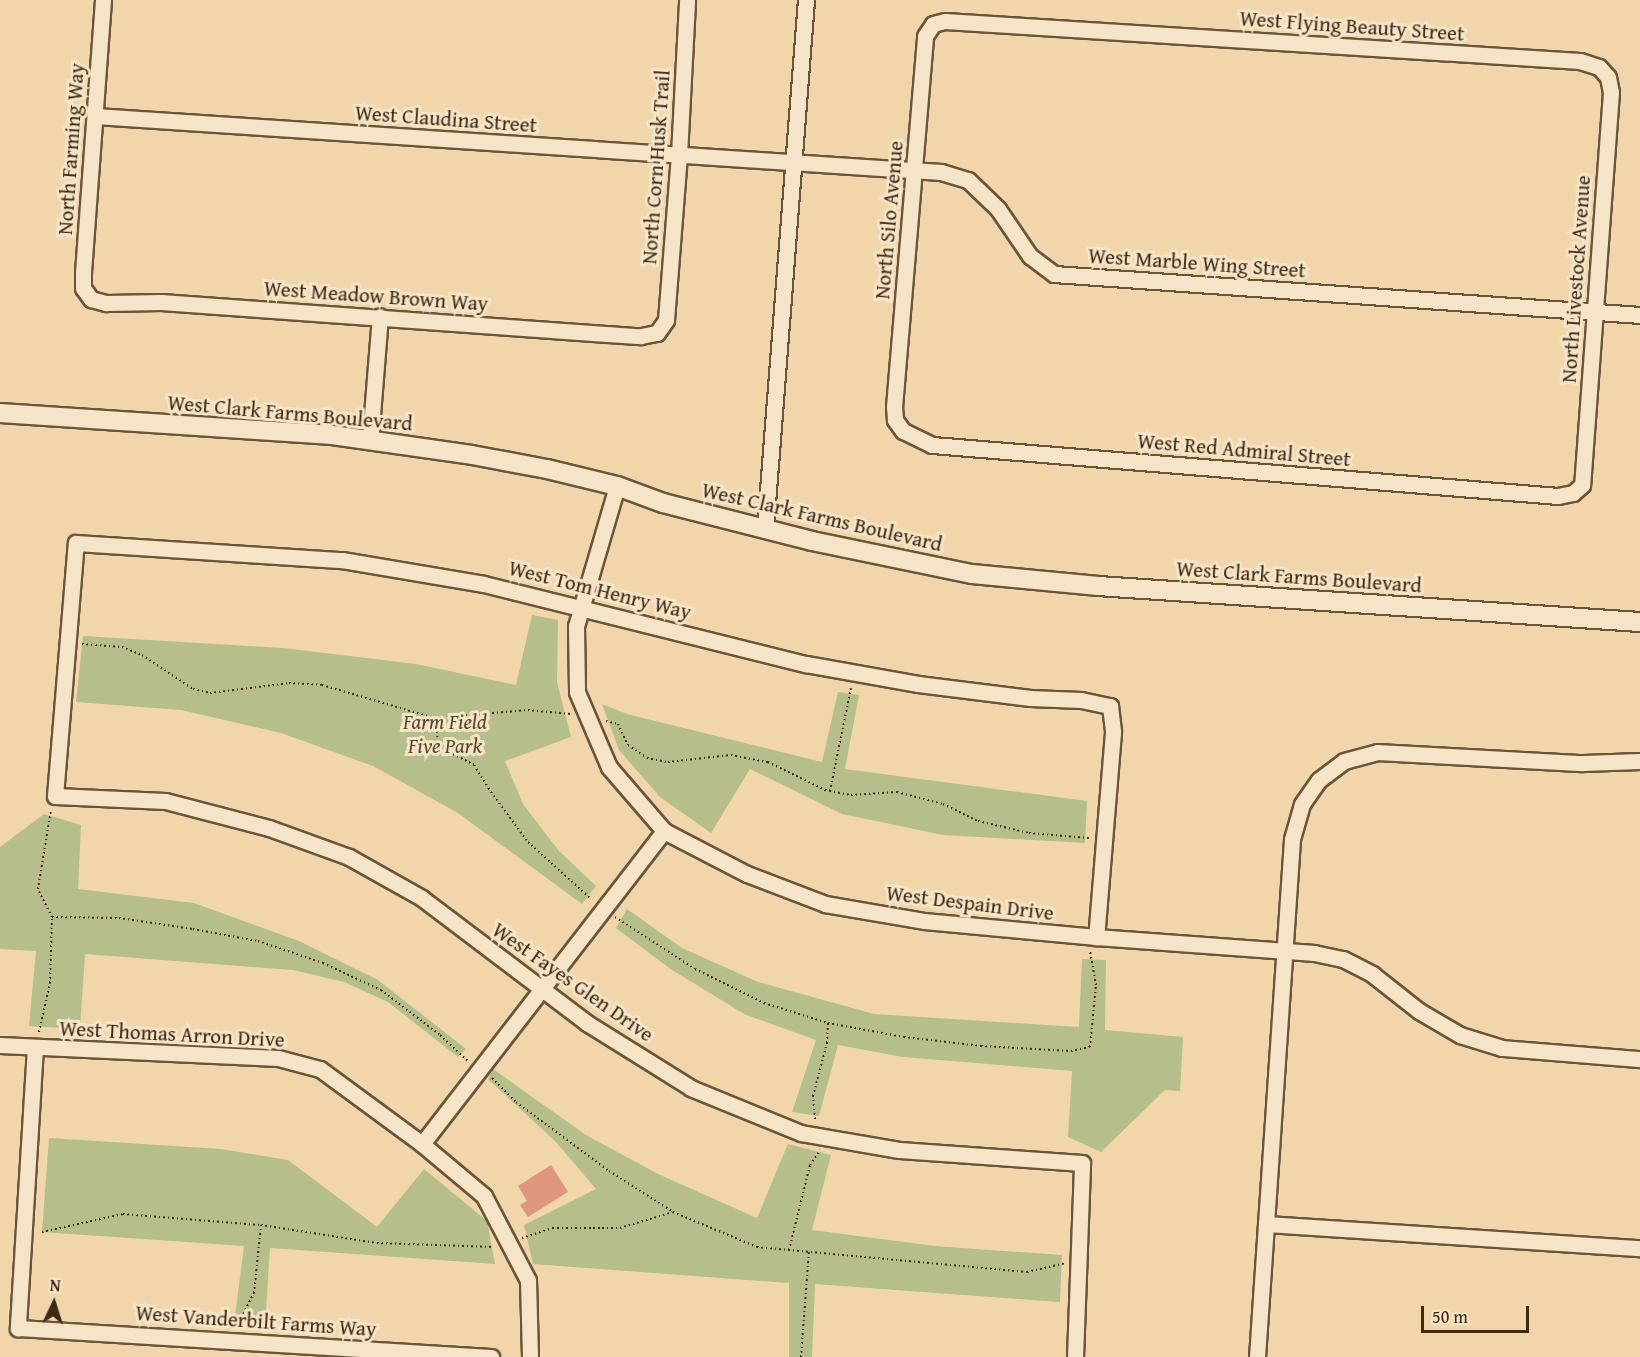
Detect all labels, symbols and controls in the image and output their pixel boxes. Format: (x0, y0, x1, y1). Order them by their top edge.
street label: West Flying Beauty Street (1239, 6, 1465, 46)
street label: North Farming Way (52, 62, 90, 236)
street label: North Corn Husk Trail (637, 69, 675, 265)
street label: West Claudina Street (354, 100, 538, 138)
street label: North Silo Avenue (870, 140, 908, 300)
street label: North Livestock Avenue (1556, 174, 1596, 384)
street label: West Marble Wing Street (1087, 243, 1307, 283)
street label: West Meadow Brown Way (263, 276, 489, 316)
street label: West Clark Farms Boulevard (166, 390, 414, 436)
street label: West Red Admiral Street (1136, 428, 1352, 472)
street label: West Clark Farms Boulevard (699, 477, 945, 557)
street label: West Tom Henry Way (506, 555, 694, 625)
street label: West Clark Farms Boulevard (1175, 556, 1423, 598)
park label: Farm Field Five Park (403, 709, 487, 759)
street label: West Despain Drive (885, 880, 1055, 926)
street label: West Fayes Glen Drive (487, 917, 659, 1047)
street label: West Thomas Arron Drive (59, 1016, 285, 1052)
north arrow (24, 1273, 84, 1333)
text: N (49, 1273, 61, 1297)
scale bar (1424, 1294, 1532, 1332)
street label: West Vanderbilt Farms Way (135, 1300, 377, 1342)
text: 50 m (1432, 1303, 1468, 1330)

